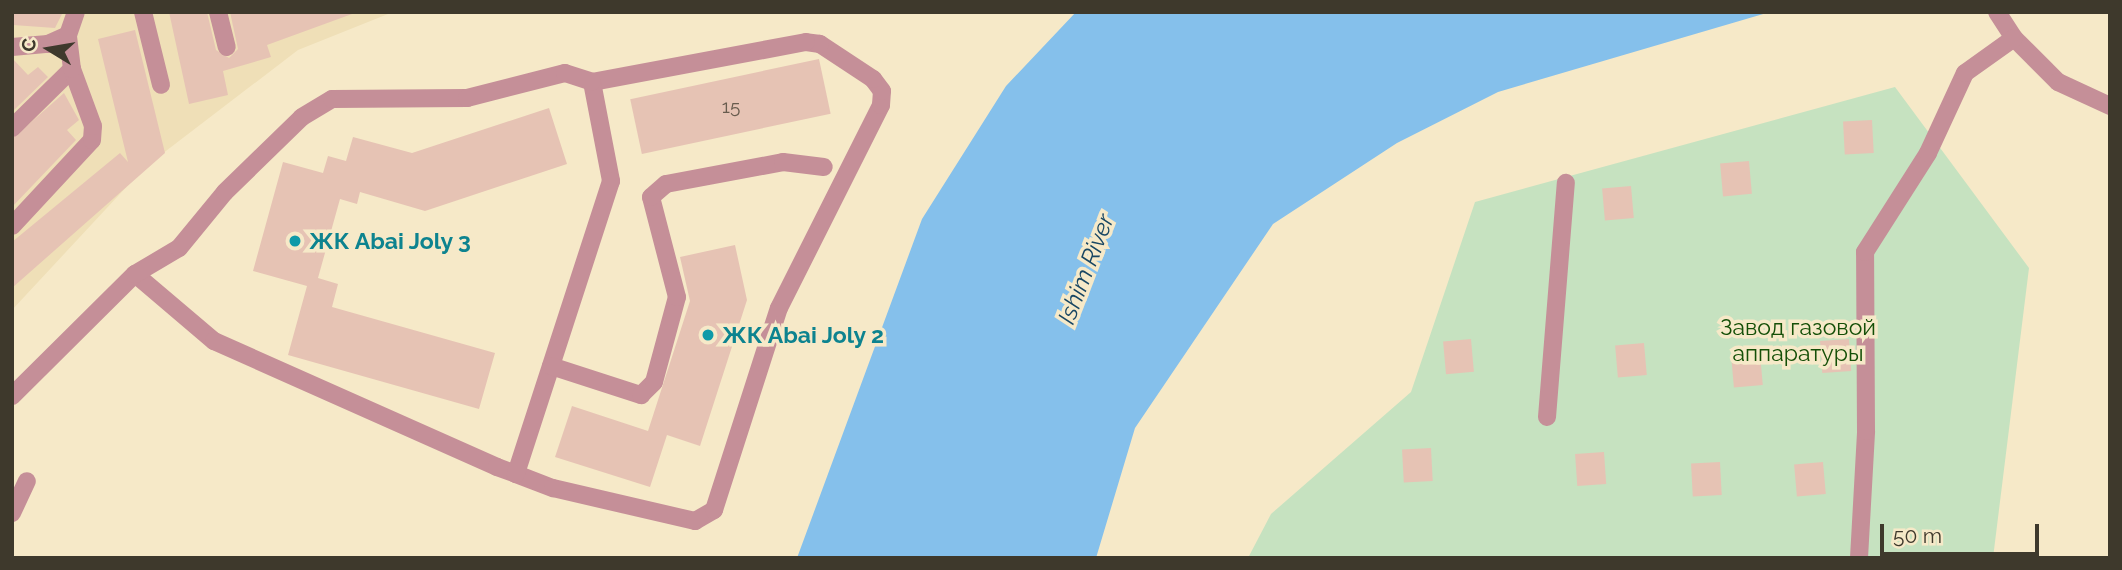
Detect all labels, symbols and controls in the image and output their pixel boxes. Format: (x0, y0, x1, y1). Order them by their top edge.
north arrow (14, 14, 84, 84)
text: С (16, 36, 40, 54)
house number: 15 (722, 96, 740, 118)
water label: Ishim River (1052, 210, 1120, 328)
place label: ЖК Abai Joly 3 (309, 227, 472, 255)
marker: ЖК Abai Joly 3 (287, 233, 303, 249)
park label: Завод газовой аппаратуры (1720, 313, 1876, 367)
place label: ЖК Abai Joly 2 (722, 321, 885, 349)
marker: ЖК Abai Joly 2 (700, 327, 716, 343)
scale bar (1884, 510, 2043, 554)
text: 50 m (1893, 523, 1942, 548)

